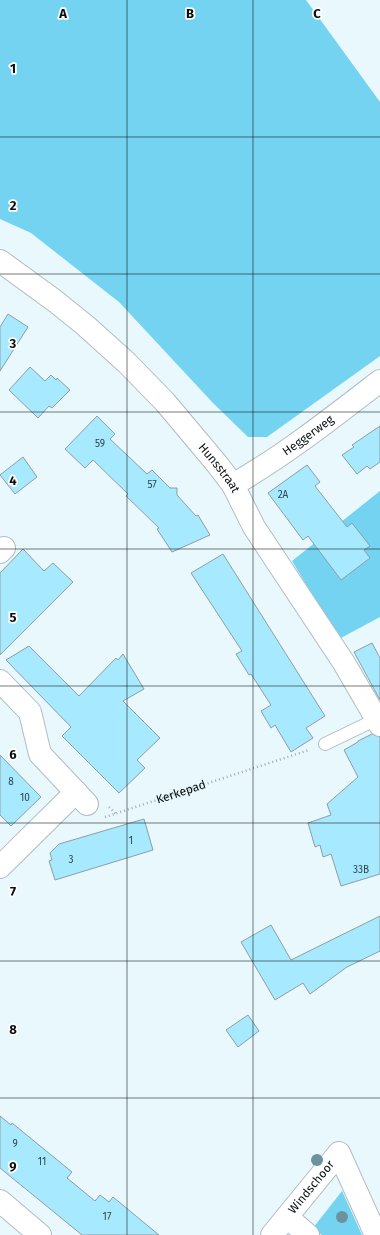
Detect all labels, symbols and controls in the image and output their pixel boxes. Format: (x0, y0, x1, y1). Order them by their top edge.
text: A (58, 6, 67, 21)
text: B (186, 6, 194, 21)
text: C (313, 6, 321, 21)
text: 1 (10, 61, 16, 76)
text: 2 (10, 198, 17, 213)
text: 3 (9, 336, 17, 351)
street label: Heggerweg (280, 412, 337, 459)
house number: 59 (95, 438, 105, 450)
street label: Hunsstraat (196, 440, 243, 496)
text: 4 (9, 473, 17, 488)
house number: 57 (147, 479, 157, 491)
house number: 2A (278, 489, 289, 501)
text: 5 (10, 610, 17, 625)
text: 6 (9, 747, 17, 762)
house number: 8 (8, 776, 14, 788)
street label: Kerkepad (154, 777, 208, 807)
house number: 10 (20, 792, 30, 804)
house number: 1 (129, 835, 133, 847)
house number: 3 (69, 854, 74, 866)
house number: 33B (353, 864, 369, 876)
text: 7 (10, 884, 16, 899)
text: 8 (9, 1022, 17, 1037)
house number: 9 (12, 1138, 18, 1150)
house number: 11 (38, 1156, 46, 1168)
street label: Windschoor (285, 1157, 337, 1216)
text: 9 (9, 1159, 17, 1174)
house number: 17 (103, 1211, 112, 1223)

